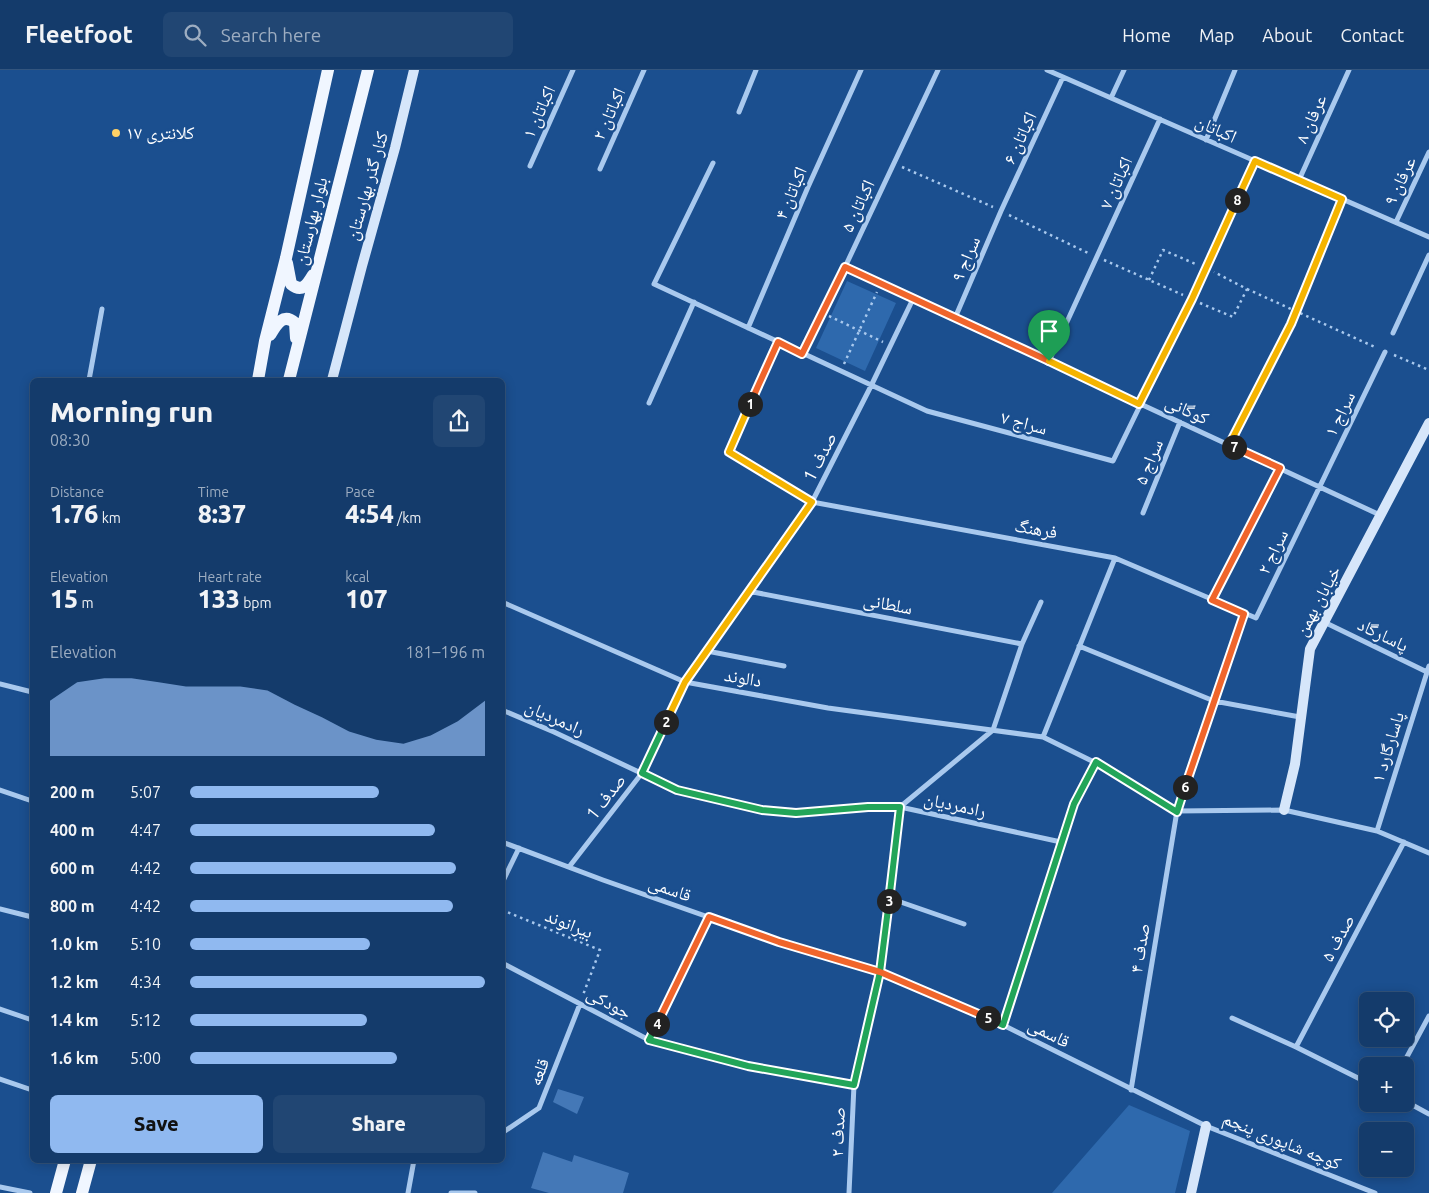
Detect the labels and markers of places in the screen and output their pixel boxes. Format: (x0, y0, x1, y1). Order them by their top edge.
place label: کلانتری ۱۷ (126, 122, 195, 144)
marker: کلانتری ۱۷ (110, 127, 122, 139)
pin: 8 (1224, 188, 1250, 212)
pin (1028, 310, 1070, 361)
pin: 1 (738, 392, 762, 416)
pin: 7 (1222, 434, 1246, 460)
pin: 2 (654, 710, 678, 734)
pin: 6 (1172, 774, 1198, 800)
pin: 3 (876, 888, 902, 914)
pin: 5 (976, 1006, 1000, 1030)
pin: 4 (644, 1012, 670, 1036)

